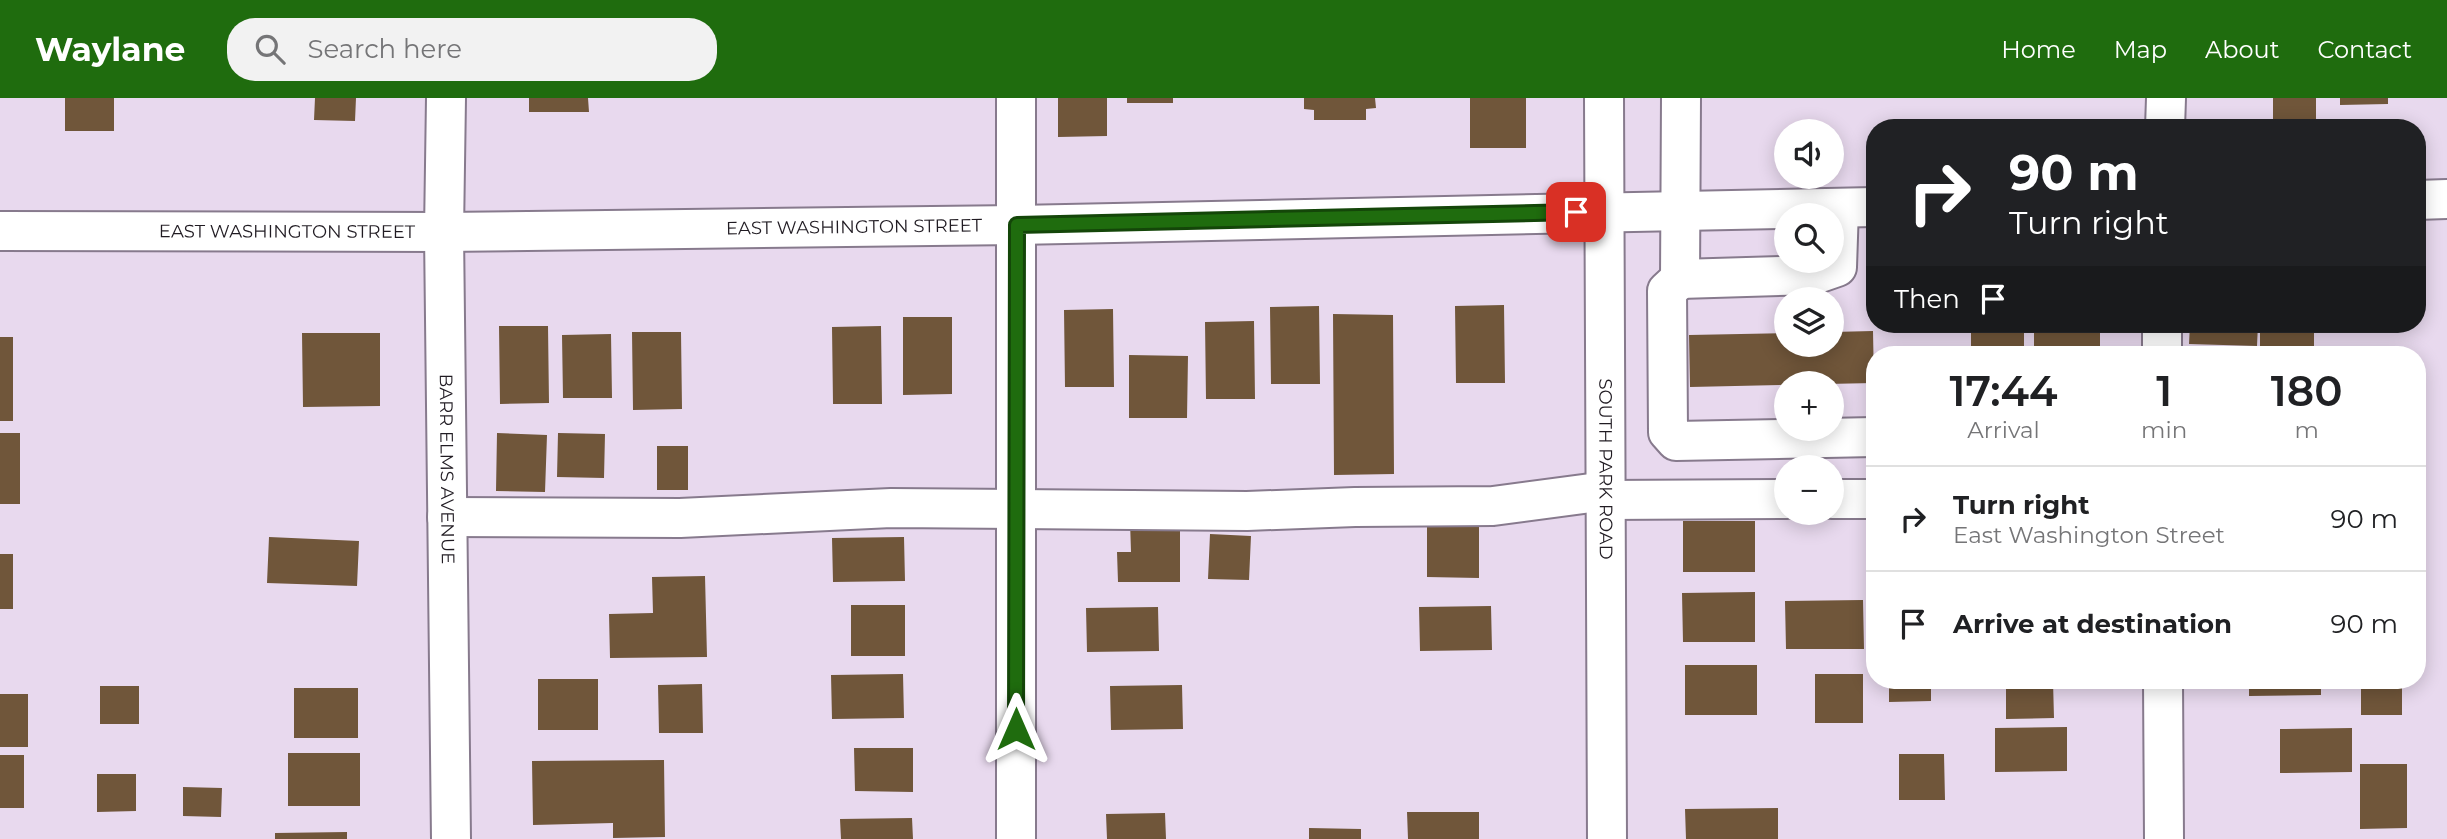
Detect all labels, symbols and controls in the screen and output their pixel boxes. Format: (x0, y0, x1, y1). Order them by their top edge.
search box (227, 18, 717, 81)
text: Waylane (35, 29, 185, 69)
icon: search (251, 30, 289, 68)
text: Search here (307, 33, 462, 65)
text: Home (2001, 35, 2076, 64)
text: Map (2114, 35, 2167, 64)
text: About (2205, 35, 2279, 64)
text: Contact (2317, 35, 2412, 64)
map controls (1774, 119, 1844, 525)
button: sound (1774, 119, 1844, 189)
text: 90 m (2009, 143, 2139, 202)
icon: right (1894, 147, 1985, 238)
pin (1546, 182, 1606, 242)
icon: arrive (1557, 193, 1595, 231)
button: search (1774, 203, 1844, 273)
text: Turn right (2009, 203, 2169, 242)
street label: EAST WASHINGTON STREET (726, 214, 983, 240)
street label: EAST WASHINGTON STREET (159, 220, 416, 243)
icon: arrive (1974, 280, 2012, 318)
text: Then (1894, 283, 1960, 315)
button: layers (1774, 287, 1844, 357)
text: 17:44 (1950, 365, 2058, 417)
text: 1 (2156, 365, 2172, 417)
text: 180 (2271, 365, 2342, 417)
button: + (1774, 371, 1844, 441)
street label: BARR ELMS AVENUE (435, 374, 459, 564)
street label: SOUTH PARK ROAD (1594, 378, 1617, 560)
text: Arrival (1967, 416, 2040, 444)
text: min (2141, 416, 2187, 444)
text: m (2294, 416, 2319, 444)
button: − (1774, 455, 1844, 525)
text: Turn right (1953, 489, 2089, 521)
icon: right (1894, 500, 1932, 538)
text: 90 m (2331, 503, 2398, 535)
text: East Washington Street (1953, 521, 2225, 549)
icon: arrive (1894, 605, 1932, 643)
text: Arrive at destination (1953, 608, 2232, 640)
text: 90 m (2331, 608, 2398, 640)
position arrow (979, 692, 1053, 766)

